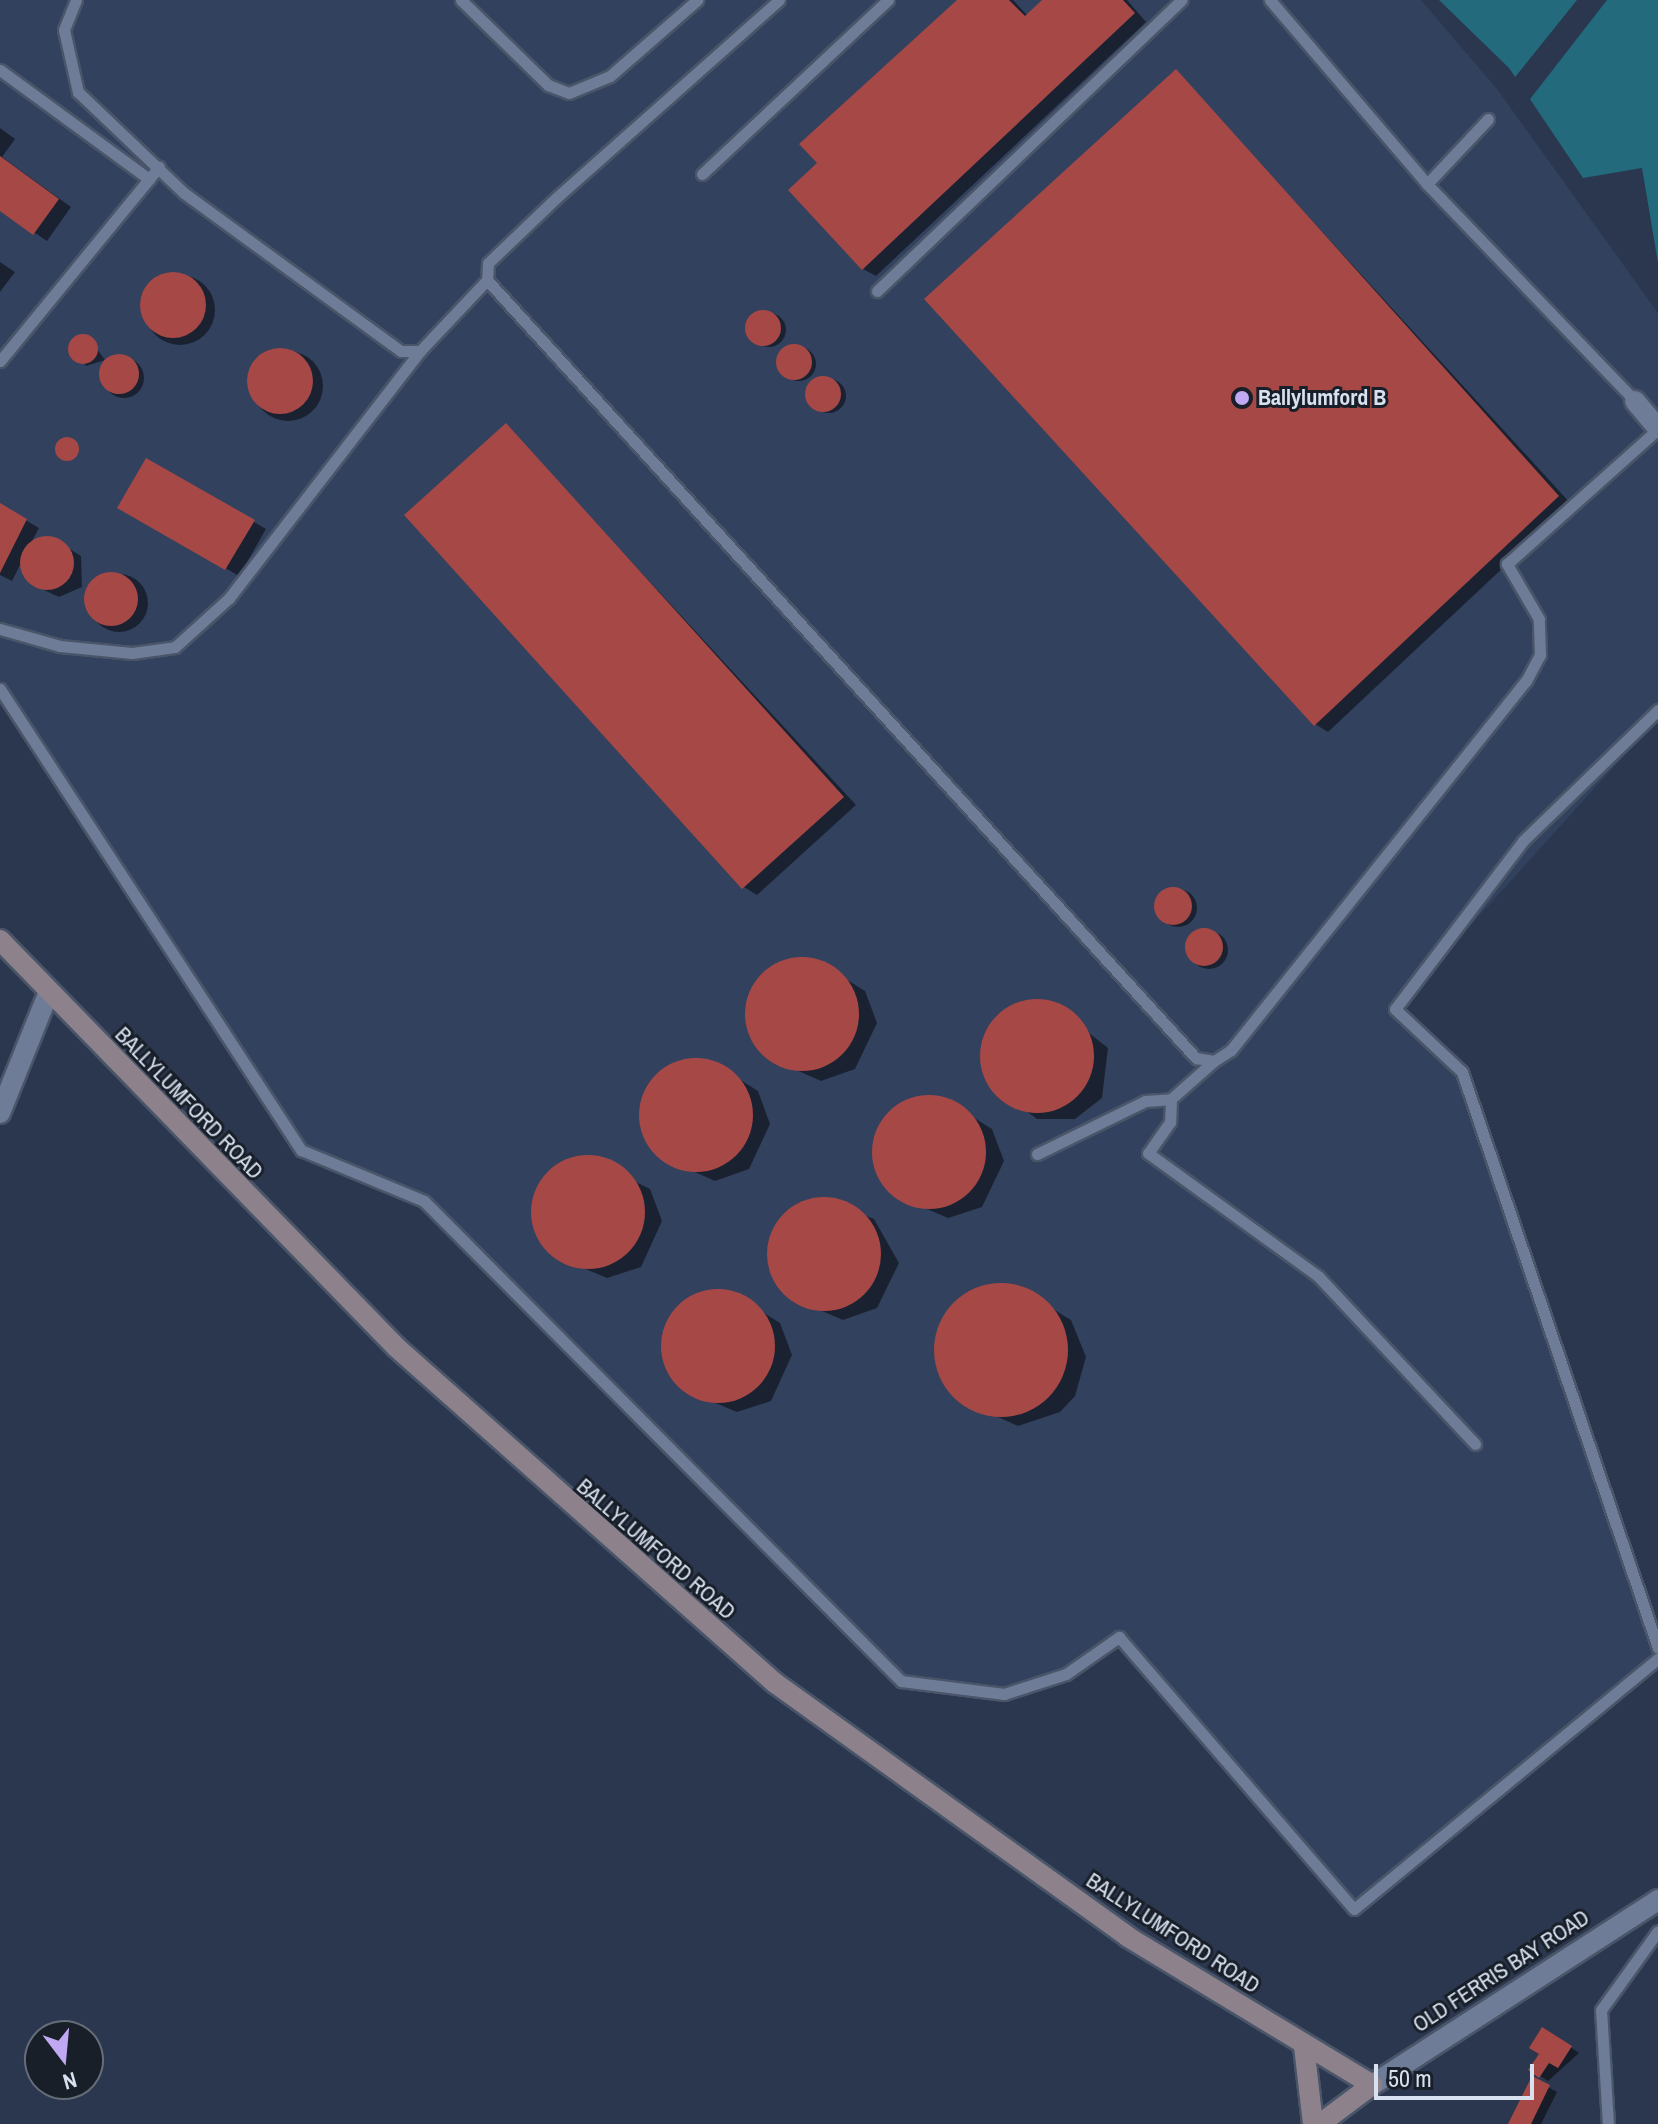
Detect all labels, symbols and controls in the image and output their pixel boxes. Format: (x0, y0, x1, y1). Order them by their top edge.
place label: Ballylumford B (1258, 385, 1386, 411)
marker: Ballylumford B (1233, 389, 1251, 407)
street label: BALLYLUMFORD ROAD (110, 1021, 268, 1185)
street label: BALLYLUMFORD ROAD (571, 1473, 741, 1625)
street label: BALLYLUMFORD ROAD (1081, 1867, 1265, 1999)
street label: OLD FERRIS BAY ROAD (1408, 1904, 1594, 2038)
north arrow (24, 2020, 104, 2100)
scale bar (1378, 2048, 1538, 2098)
text: 50 m (1388, 2062, 1432, 2094)
text: N (60, 2065, 80, 2097)

